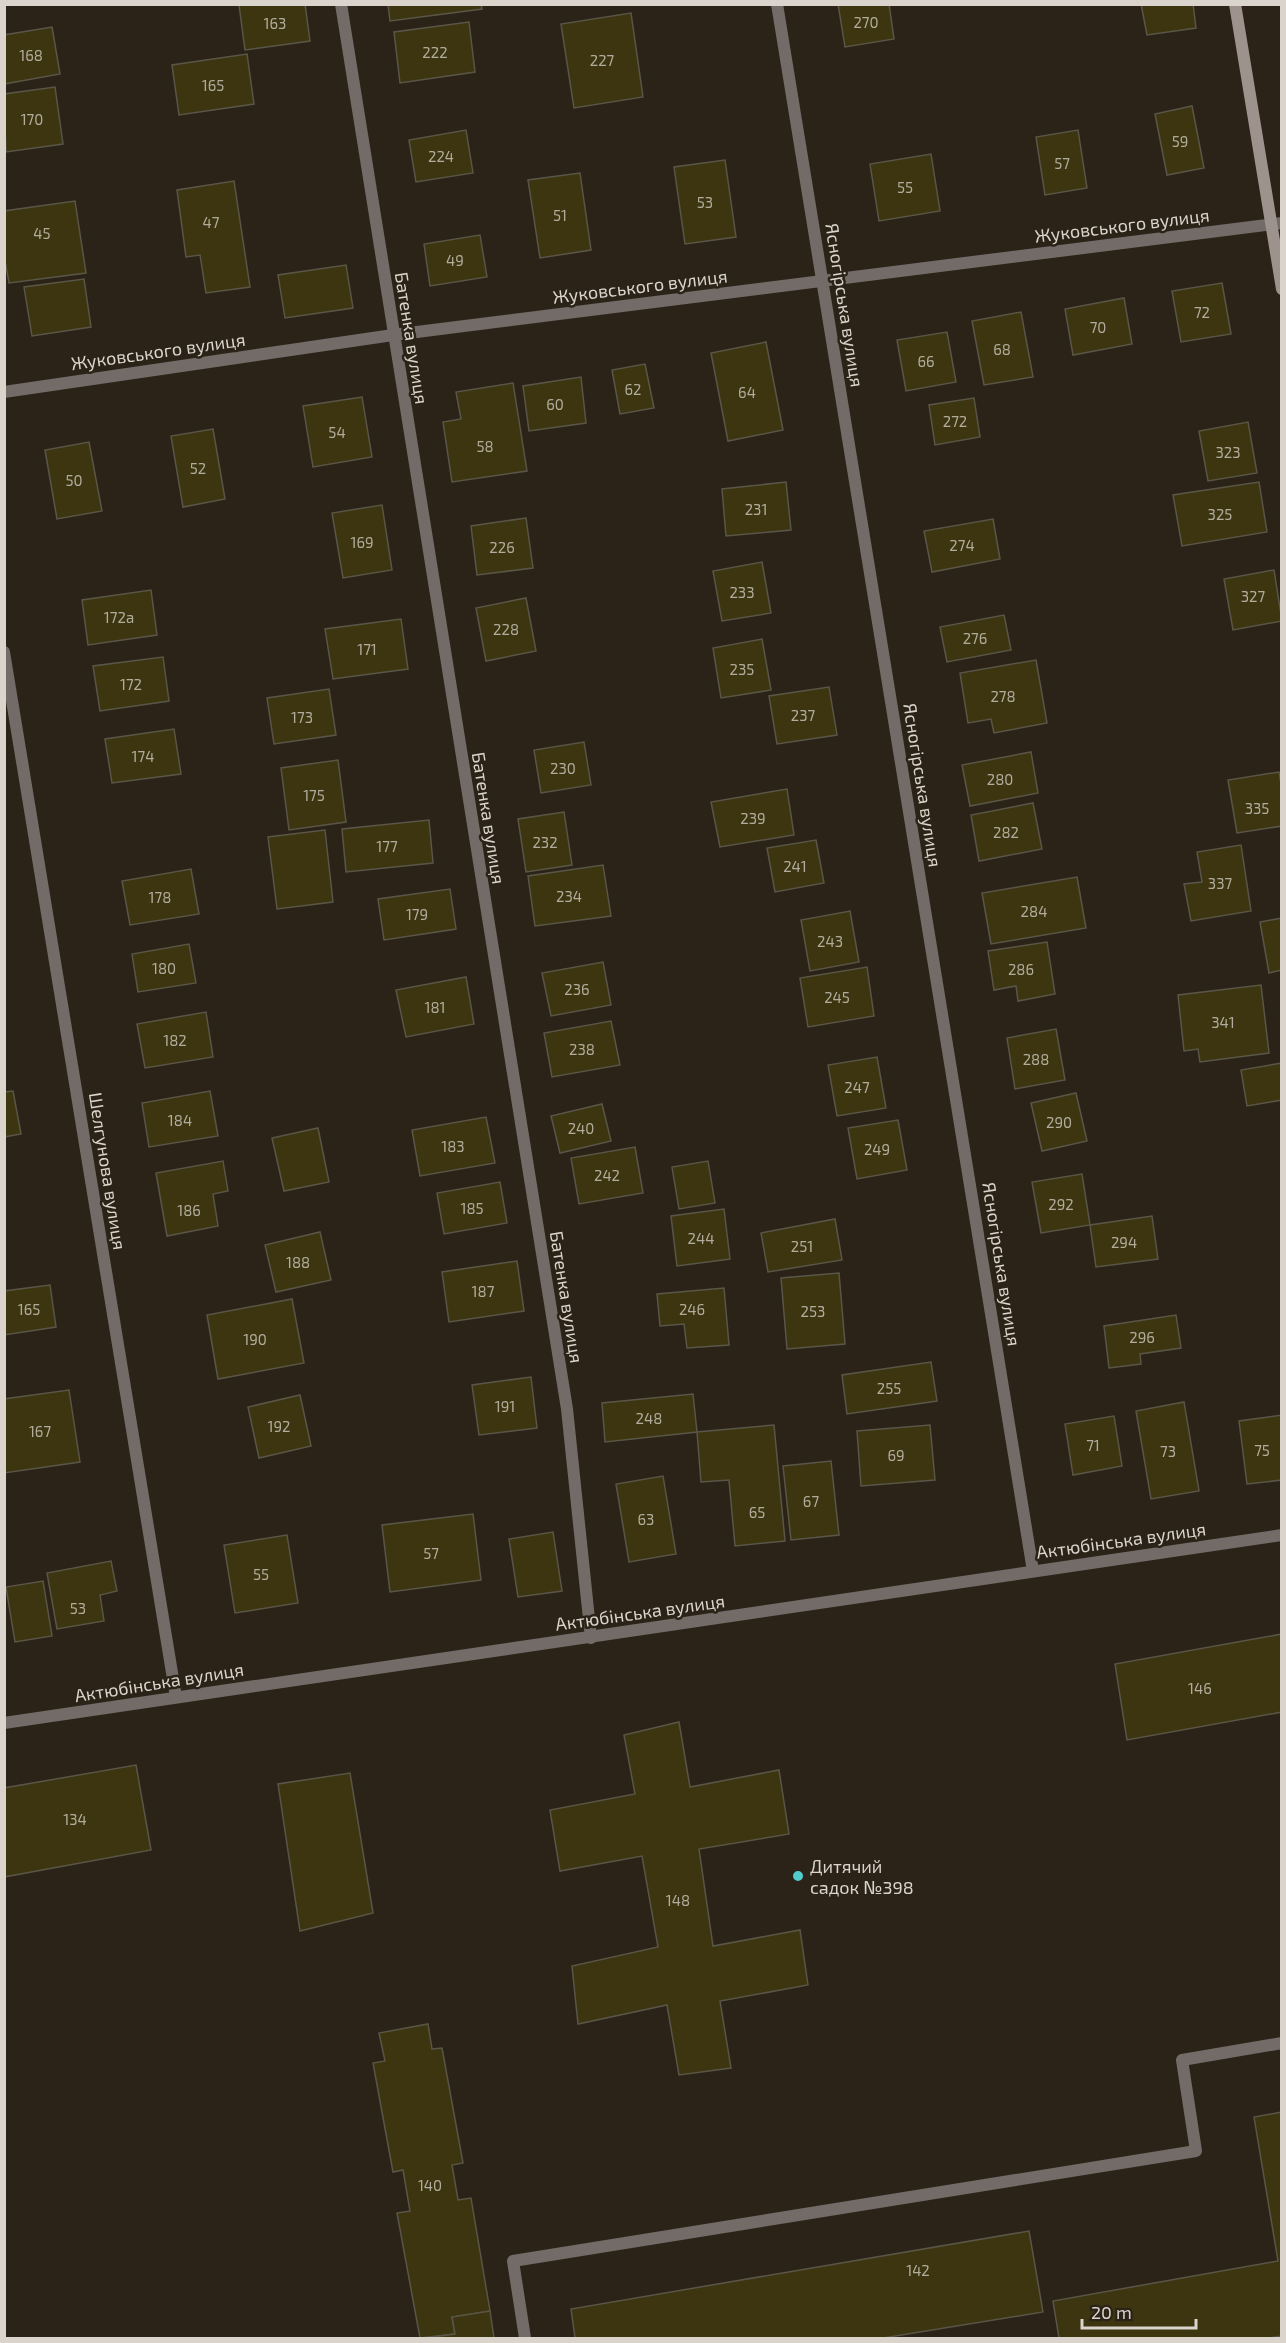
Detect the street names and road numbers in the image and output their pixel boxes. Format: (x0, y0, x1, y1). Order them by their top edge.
street label: Жуковського вулиця (1033, 203, 1211, 247)
street label: Ясногірська вулиця (821, 221, 869, 389)
street label: Жуковського вулиця (551, 264, 729, 308)
street label: Батенка вулиця (391, 271, 433, 405)
street label: Жуковського вулиця (69, 328, 247, 374)
street label: Ясногірська вулиця (899, 701, 947, 869)
street label: Батенка вулиця (468, 751, 510, 885)
street label: Шелгунова вулиця (85, 1091, 131, 1251)
street label: Ясногірська вулиця (978, 1180, 1026, 1348)
street label: Батенка вулиця (546, 1230, 588, 1364)
street label: Актюбінська вулиця (1035, 1517, 1207, 1563)
street label: Актюбінська вулиця (554, 1589, 726, 1635)
street label: Актюбінська вулиця (73, 1658, 245, 1706)

